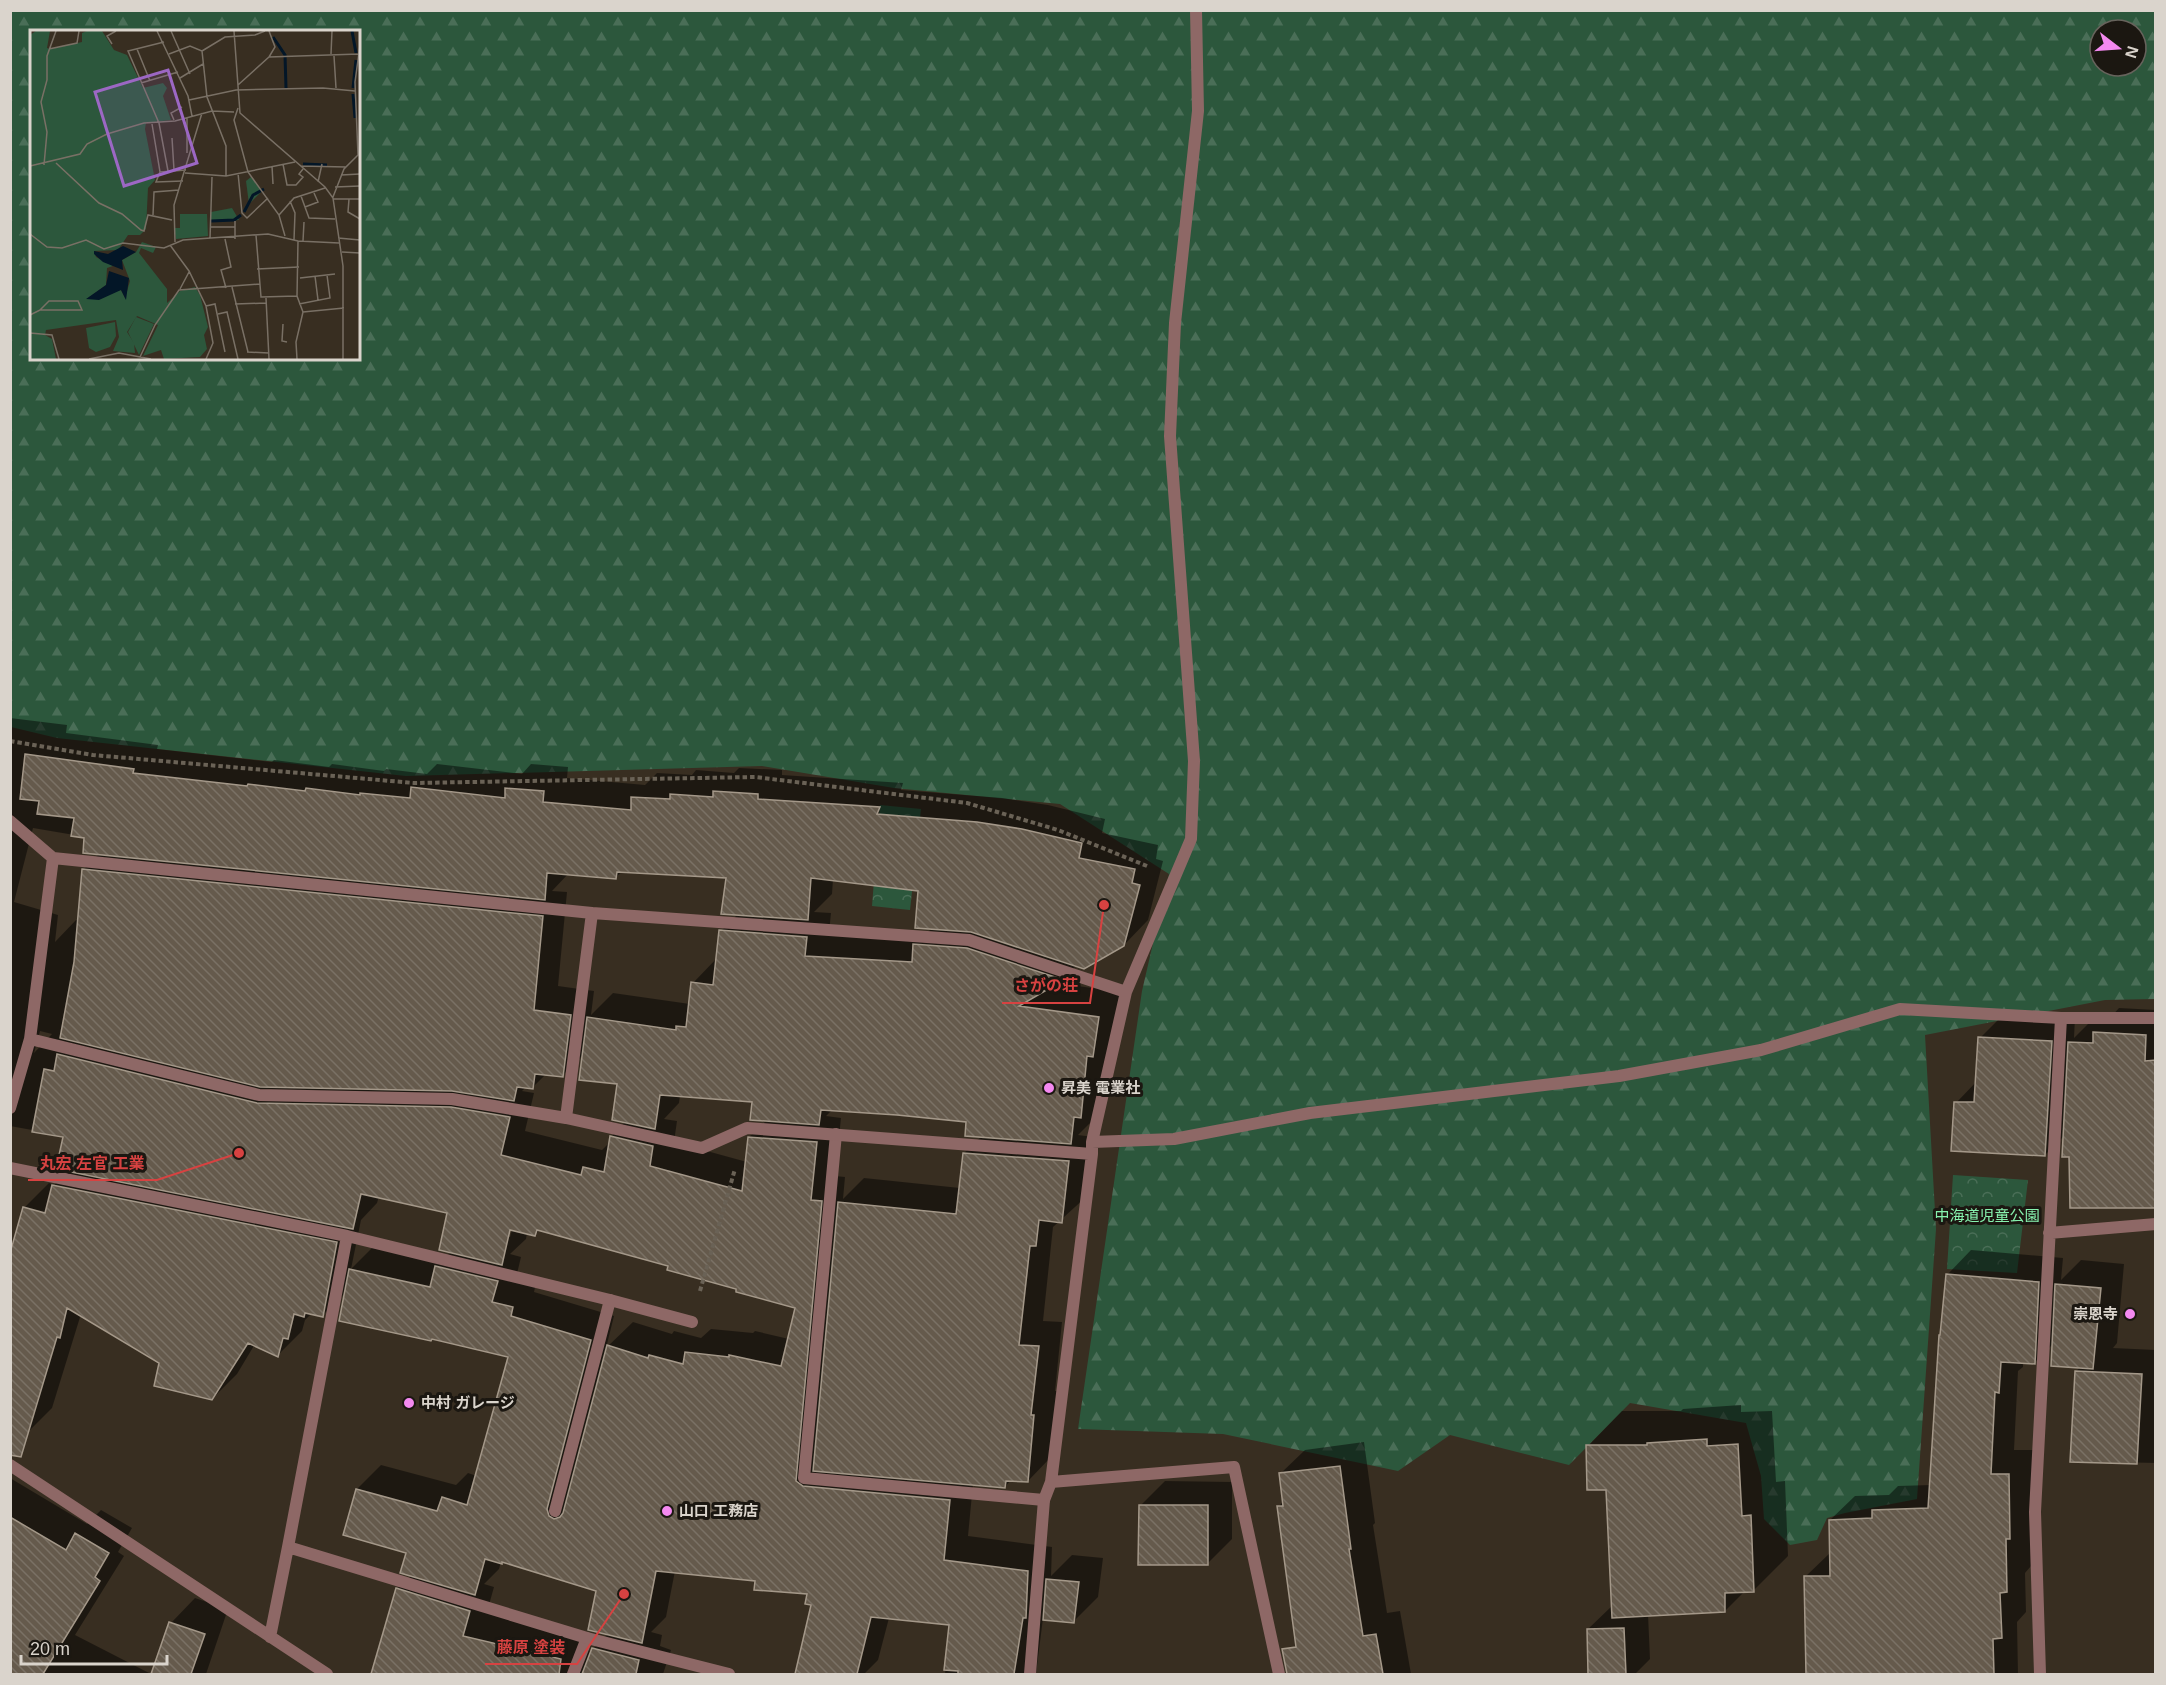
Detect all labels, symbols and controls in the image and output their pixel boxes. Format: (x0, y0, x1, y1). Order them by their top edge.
north arrow (2088, 18, 2148, 78)
inset map (30, 30, 360, 360)
text: N (2122, 44, 2142, 60)
callout: さがの荘 (1002, 969, 1090, 1003)
text: さがの荘 (1014, 977, 1078, 994)
place label: 昇美 電業社 (1061, 1079, 1140, 1096)
marker: 昇美 電業社 (1042, 1081, 1056, 1095)
callout: 丸宏 左官 工業 (28, 1146, 157, 1180)
text: 丸宏 左官 工業 (40, 1155, 144, 1172)
park label: 中海道児童公園 (1934, 1207, 2040, 1224)
place label: 崇恩寺 (2073, 1305, 2118, 1322)
marker: 崇恩寺 (2123, 1307, 2137, 1321)
place label: 中村 ガレージ (421, 1394, 515, 1411)
marker: 中村 ガレージ (402, 1396, 416, 1410)
place label: 山口 工務店 (679, 1502, 758, 1519)
marker: 山口 工務店 (660, 1504, 674, 1518)
scale bar (21, 1628, 166, 1666)
callout: 藤原 塗装 (485, 1630, 577, 1664)
text: 20 m (30, 1639, 70, 1659)
text: 藤原 塗装 (497, 1639, 565, 1656)

